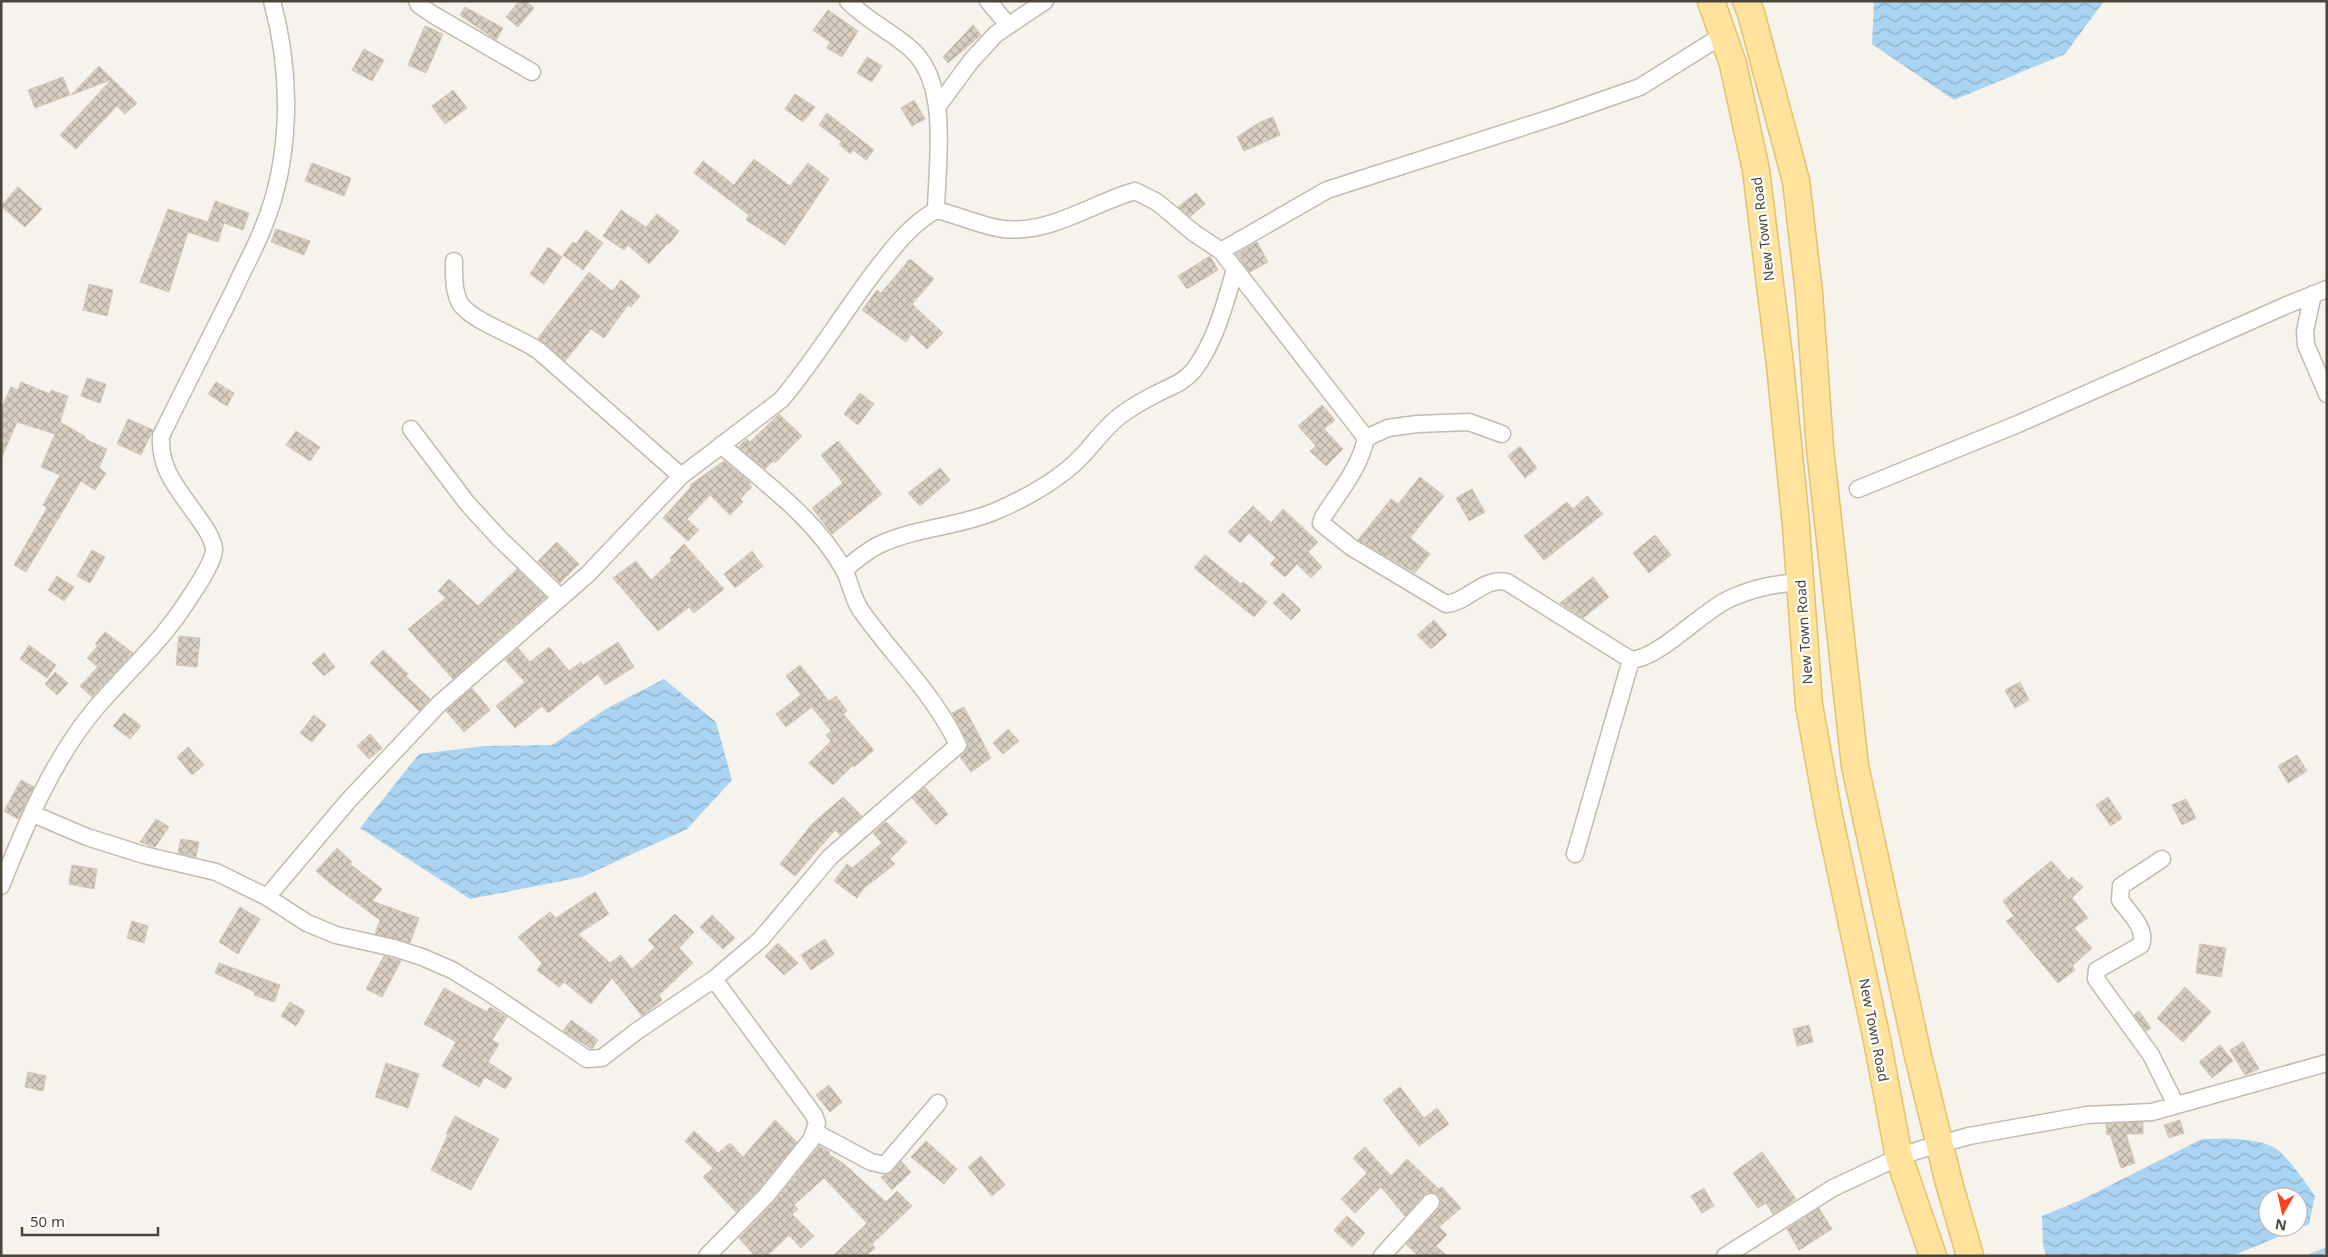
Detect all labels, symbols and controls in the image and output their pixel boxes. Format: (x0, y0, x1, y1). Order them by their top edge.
street label: New Town Road (1747, 176, 1778, 282)
street label: New Town Road (1790, 579, 1817, 685)
street label: New Town Road (1855, 977, 1894, 1083)
north arrow (2258, 1187, 2308, 1237)
scale bar (22, 1204, 159, 1236)
text: 50 m (30, 1211, 65, 1231)
text: N (2274, 1215, 2288, 1236)

